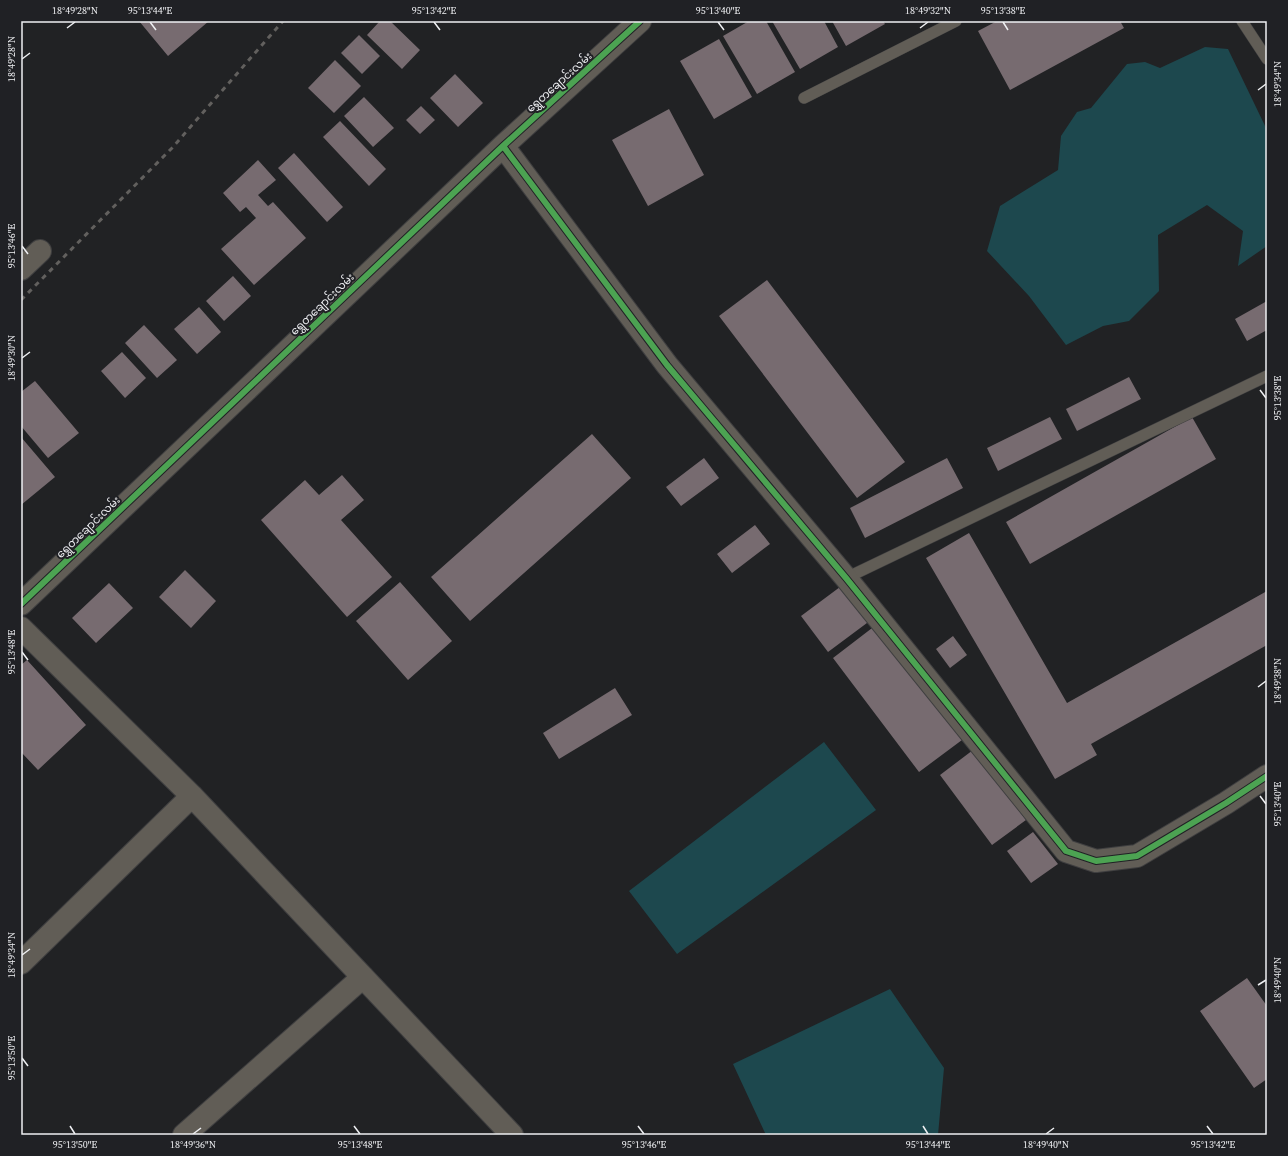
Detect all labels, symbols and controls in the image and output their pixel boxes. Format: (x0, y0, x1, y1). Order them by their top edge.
text: 18°49'28"N (52, 4, 98, 17)
text: 95°13'44"E (128, 4, 172, 17)
text: 95°13'42"E (412, 4, 456, 17)
text: 95°13'40"E (696, 4, 740, 17)
text: 18°49'32"N (905, 4, 951, 17)
text: 95°13'38"E (981, 4, 1025, 17)
text: 18°49'28"N (5, 36, 18, 82)
street label: ရွှေတချောင်းလမ်း (523, 49, 596, 117)
text: 18°49'34"N (1271, 61, 1284, 107)
text: 95°13'46"E (5, 224, 18, 268)
street label: ရွှေတချောင်းလမ်း (287, 270, 358, 339)
text: 18°49'30"N (5, 335, 18, 381)
text: 95°13'38"E (1271, 376, 1284, 420)
street label: ရွှေတချောင်းလမ်း (53, 493, 124, 562)
text: 95°13'48"E (5, 630, 18, 674)
text: 18°49'38"N (1271, 658, 1284, 704)
text: 95°13'40"E (1271, 782, 1284, 826)
text: 18°49'34"N (5, 932, 18, 978)
text: 18°49'40"N (1271, 957, 1284, 1003)
text: 95°13'50"E (5, 1036, 18, 1080)
text: 95°13'50"E (53, 1138, 97, 1151)
text: 18°49'36"N (170, 1138, 216, 1151)
text: 95°13'48"E (338, 1138, 382, 1151)
text: 95°13'46"E (622, 1138, 666, 1151)
text: 95°13'44"E (906, 1138, 950, 1151)
text: 18°49'40"N (1023, 1138, 1069, 1151)
text: 95°13'42"E (1191, 1138, 1235, 1151)

